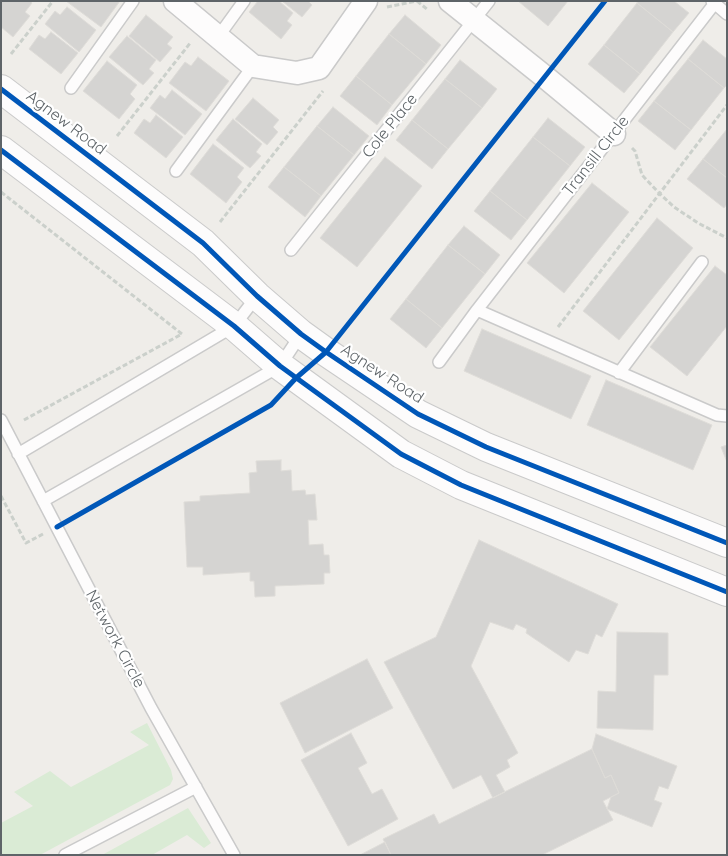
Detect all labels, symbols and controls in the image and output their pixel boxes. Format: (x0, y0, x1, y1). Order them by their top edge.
street label: Agnew Road (22, 87, 110, 159)
street label: Cole Place (358, 90, 422, 162)
street label: Transill Circle (559, 112, 633, 200)
street label: Agnew Road (337, 340, 427, 408)
street label: Network Circle (81, 587, 149, 691)

